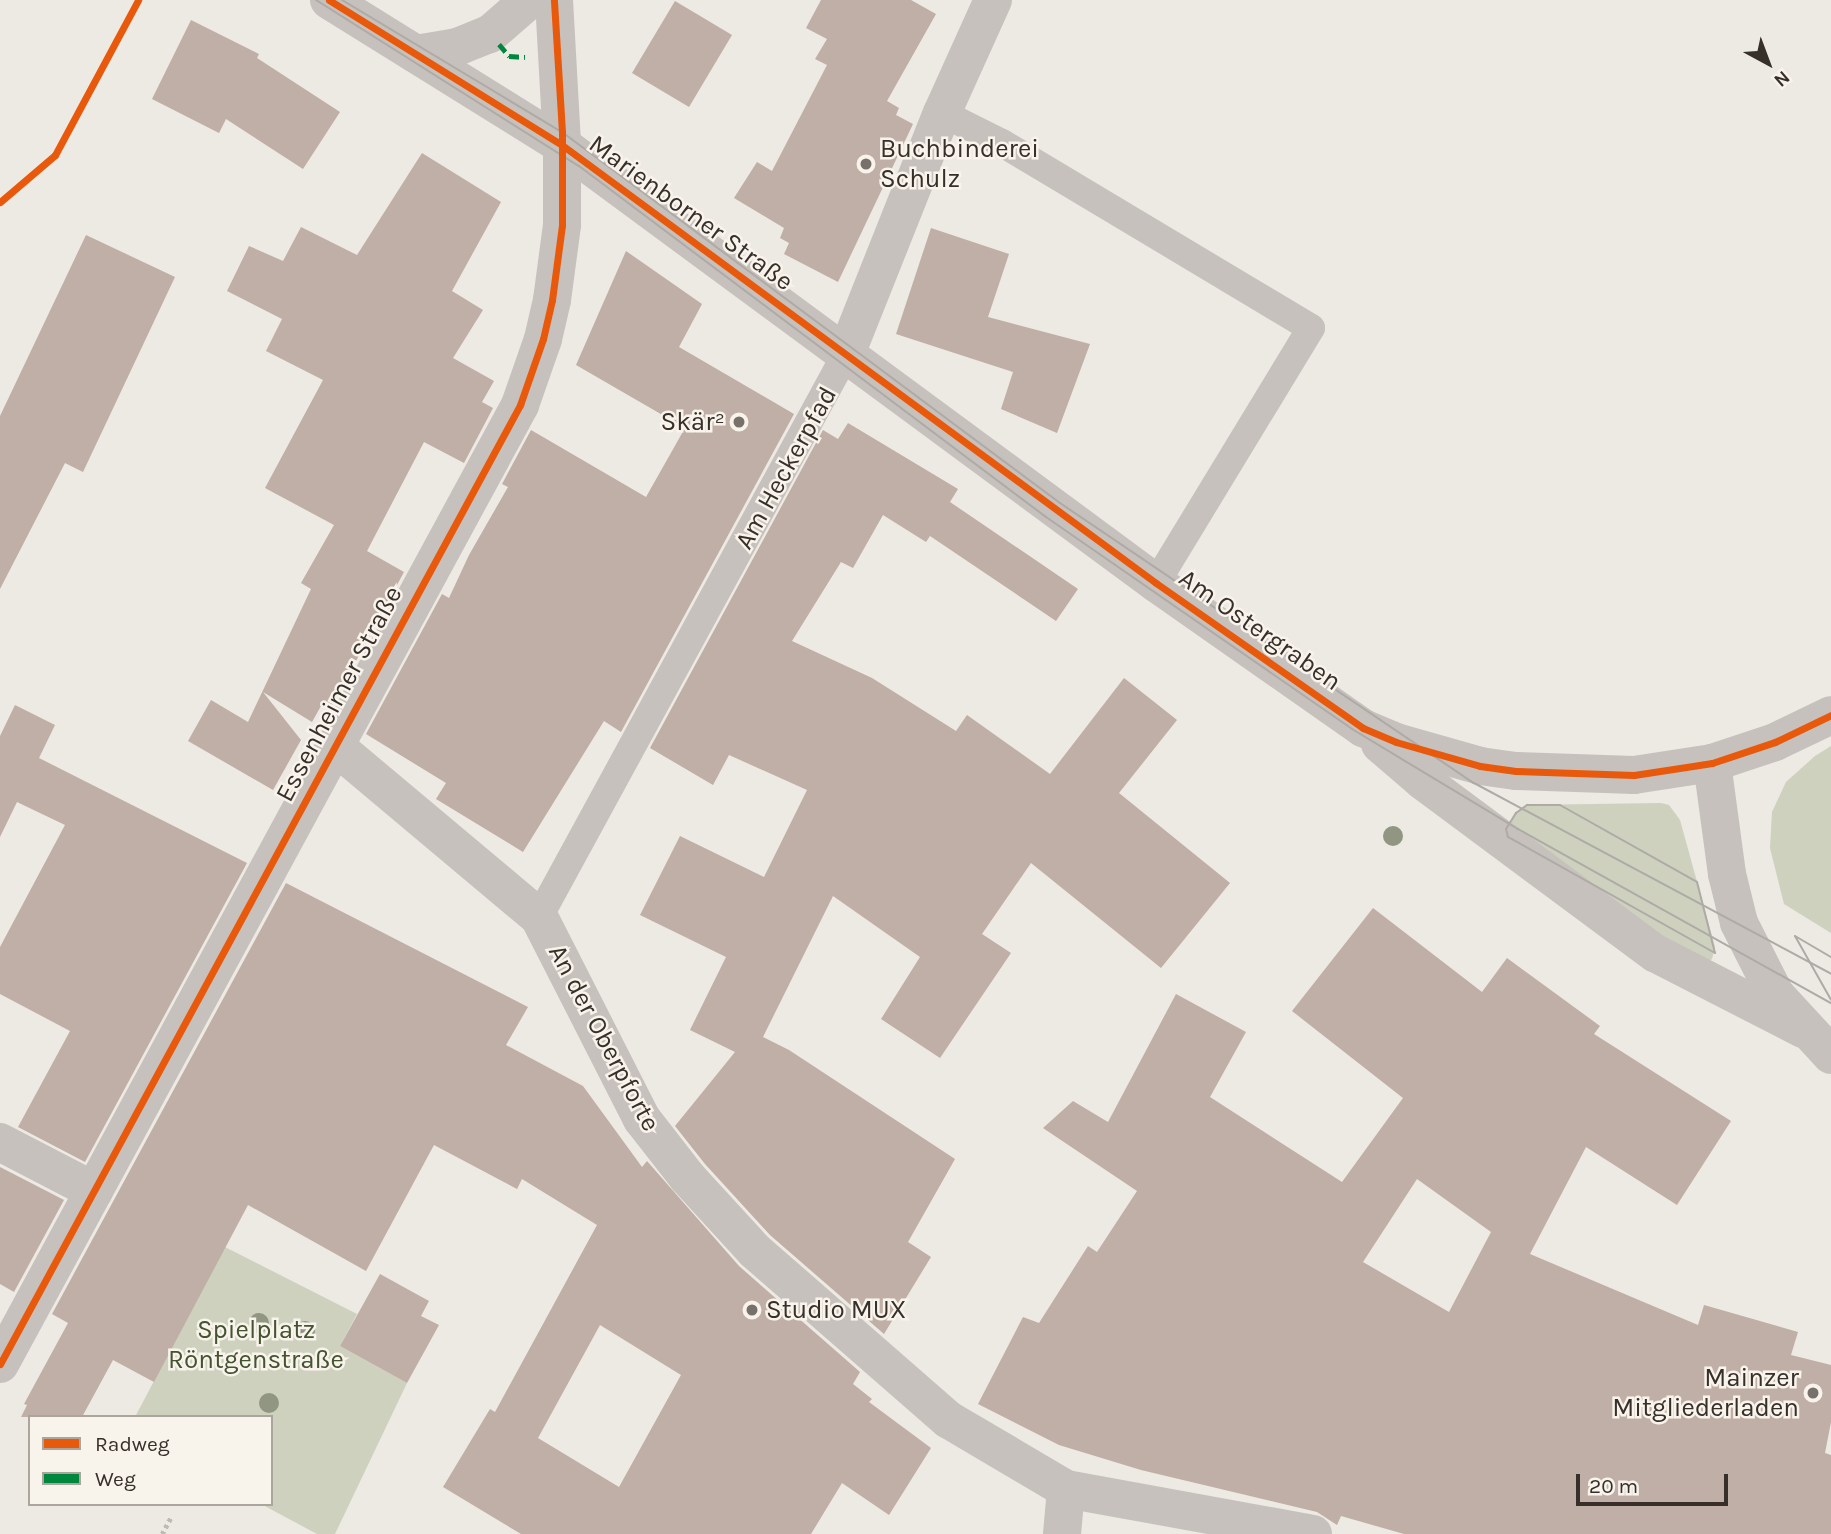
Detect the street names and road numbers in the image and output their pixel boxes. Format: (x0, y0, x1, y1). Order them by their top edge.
street label: Marienborner Straße (583, 128, 799, 298)
street label: Am Heckerpfad (729, 381, 843, 555)
street label: Am Ostergraben (1173, 562, 1347, 698)
street label: Essenheimer Straße (269, 581, 409, 807)
street label: An der Oberpforte (542, 939, 666, 1137)

